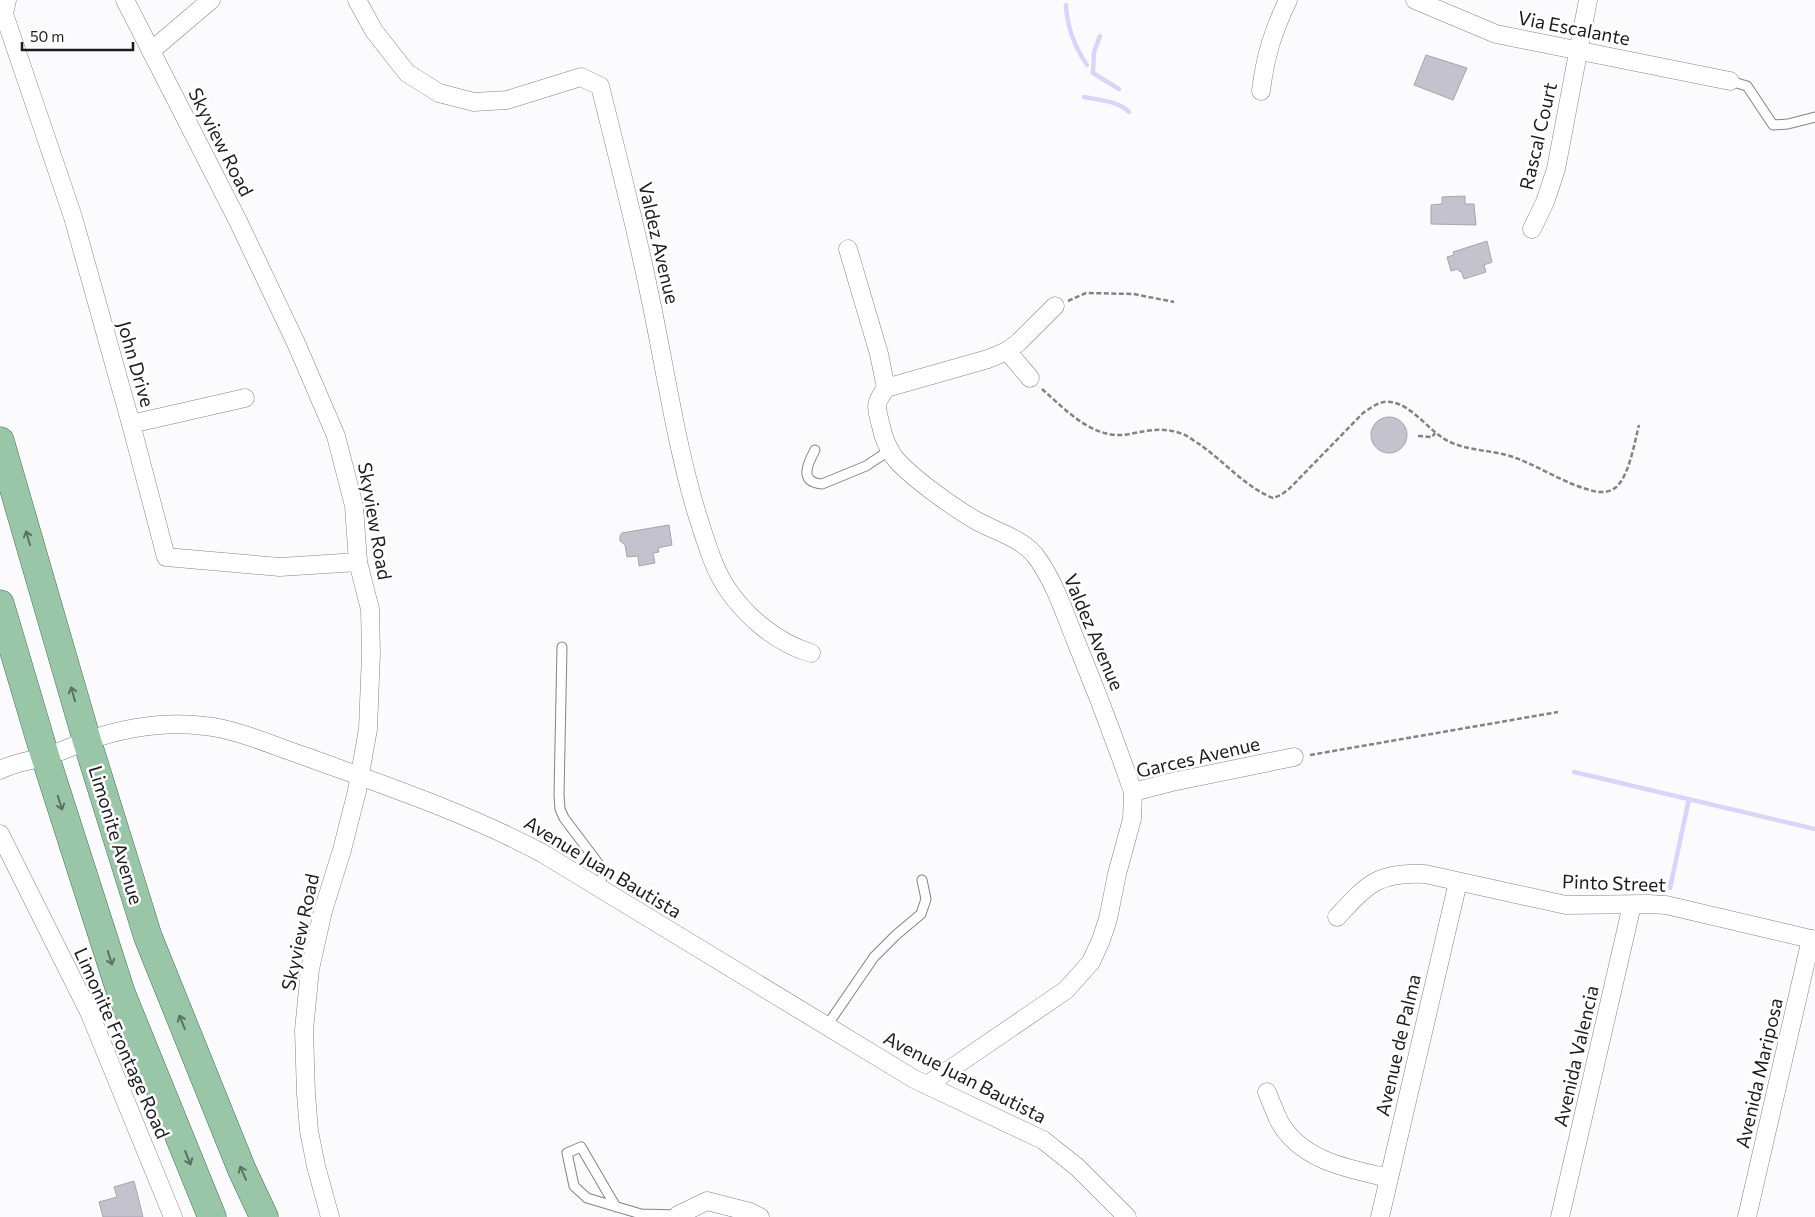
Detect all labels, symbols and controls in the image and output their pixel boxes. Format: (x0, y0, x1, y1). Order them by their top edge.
street label: Via Escalante (1516, 5, 1632, 50)
scale bar (22, 20, 134, 52)
text: 50 m (30, 27, 64, 45)
street label: Rascal Court (1514, 80, 1561, 192)
street label: Skyview Road (184, 84, 259, 200)
street label: Valdez Avenue (634, 180, 685, 306)
street label: John Drive (113, 318, 160, 409)
street label: Skyview Road (354, 460, 397, 581)
one-way arrow (23, 530, 32, 546)
street label: Valdez Avenue (1060, 570, 1129, 693)
one-way arrow (68, 687, 78, 703)
street label: Garces Avenue (1134, 731, 1262, 782)
street label: Limonite Avenue (84, 763, 149, 907)
one-way arrow (56, 795, 65, 810)
street label: Avenue Juan Bautista (520, 811, 686, 923)
street label: Pinto Street (1562, 869, 1667, 896)
street label: Skyview Road (276, 871, 323, 992)
street label: Limonite Frontage Road (70, 944, 175, 1142)
one-way arrow (106, 949, 115, 965)
street label: Avenue de Palma (1370, 972, 1425, 1118)
street label: Avenida Valencia (1548, 983, 1603, 1129)
street label: Avenida Mariposa (1730, 996, 1787, 1150)
one-way arrow (177, 1015, 186, 1031)
street label: Avenue Juan Bautista (880, 1026, 1050, 1128)
one-way arrow (184, 1150, 193, 1165)
one-way arrow (238, 1166, 248, 1181)

